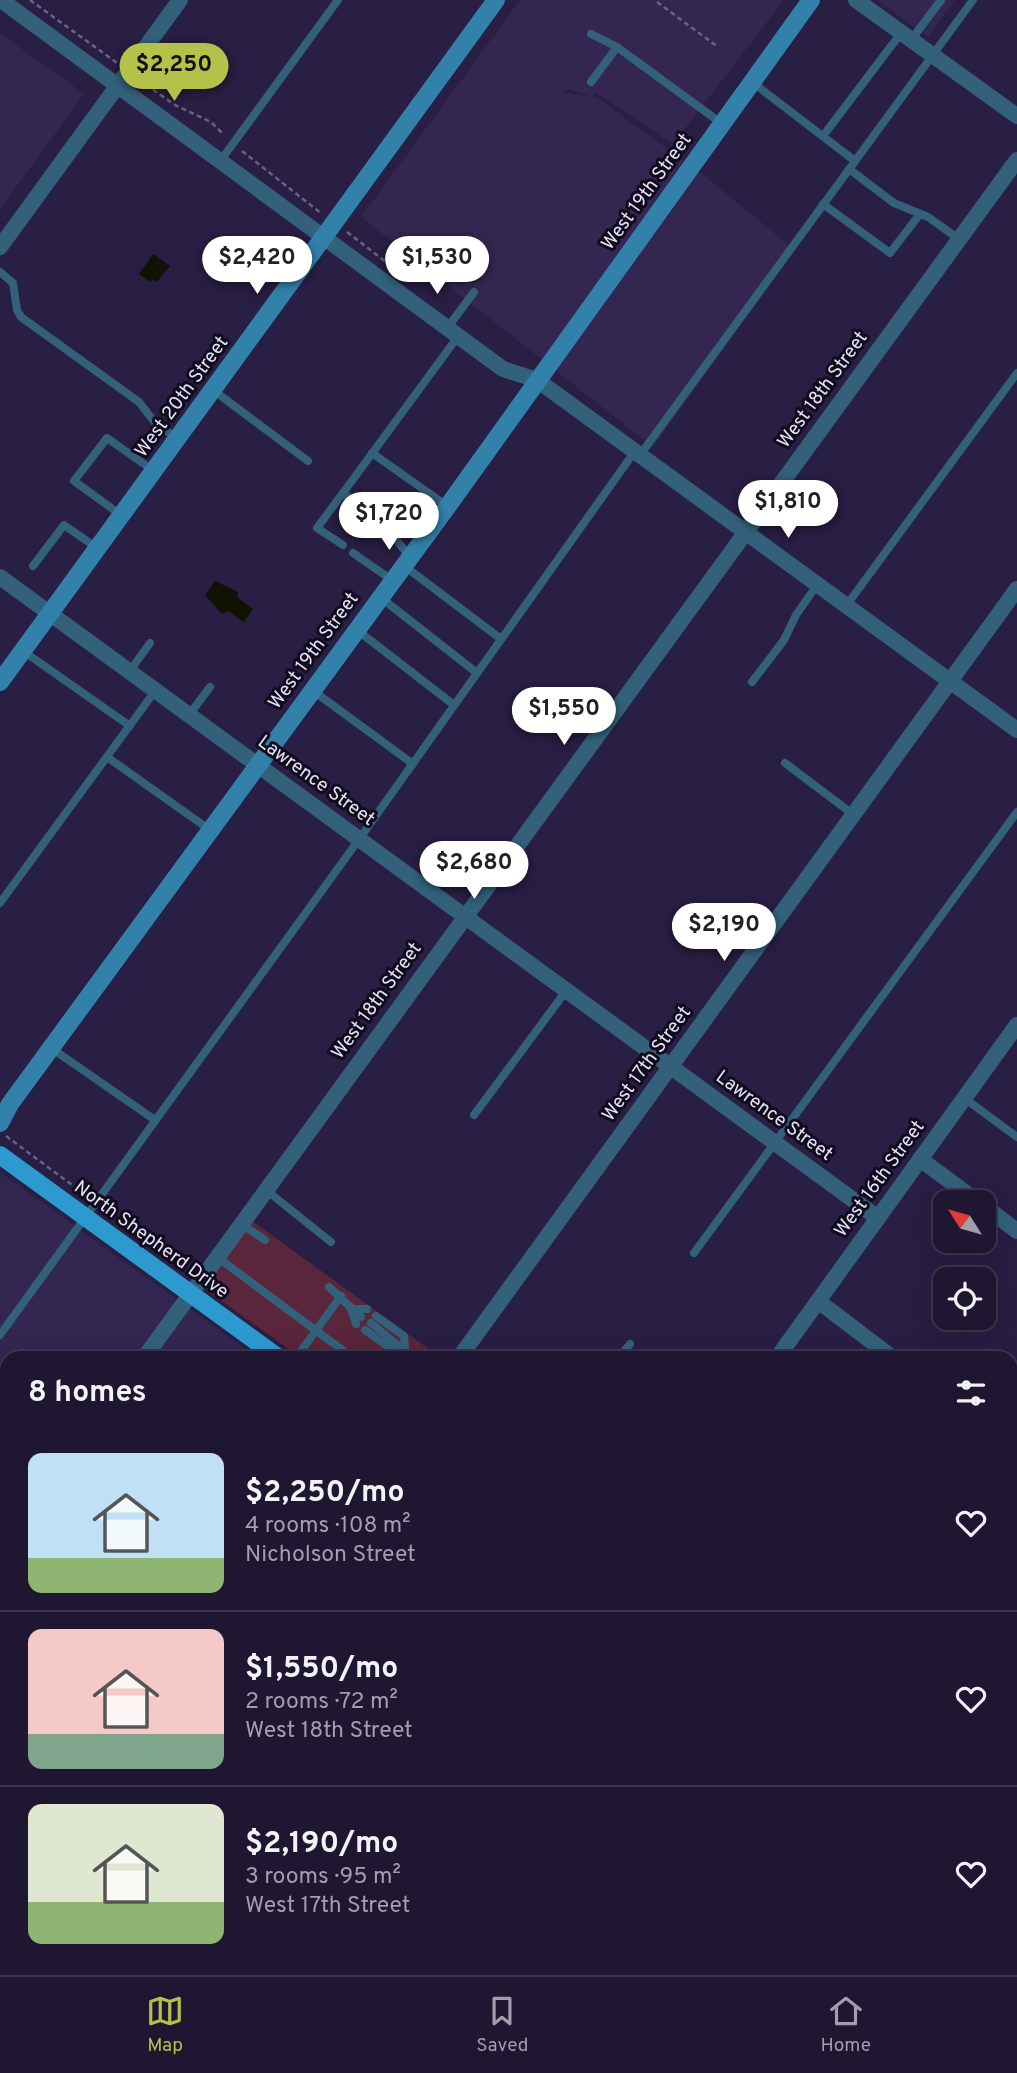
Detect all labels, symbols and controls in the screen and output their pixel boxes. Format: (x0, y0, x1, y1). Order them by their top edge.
pin: $2,250 (117, 43, 231, 103)
text: $2,250 (136, 51, 212, 80)
street label: West 19th Street (597, 129, 697, 255)
pin: $2,420 (200, 236, 314, 296)
pin: $1,530 (380, 236, 494, 296)
text: $2,420 (218, 244, 296, 273)
text: $1,530 (401, 244, 473, 273)
street label: West 18th Street (773, 327, 873, 453)
street label: West 20th Street (130, 332, 234, 462)
pin: $1,810 (731, 480, 845, 540)
text: $1,810 (754, 488, 822, 517)
pin: $1,720 (332, 492, 446, 552)
text: $1,720 (355, 500, 423, 529)
street label: West 19th Street (264, 588, 364, 714)
pin: $1,550 (507, 688, 621, 747)
text: $1,550 (528, 695, 600, 724)
street label: Lawrence Street (253, 730, 379, 832)
pin: $2,680 (417, 842, 531, 901)
text: $2,680 (435, 849, 513, 878)
pin: $2,190 (667, 904, 781, 963)
text: $2,190 (688, 911, 760, 940)
street label: West 18th Street (327, 938, 427, 1064)
street label: West 17th Street (597, 1002, 697, 1126)
street label: Lawrence Street (711, 1065, 837, 1167)
street label: West 16th Street (830, 1116, 930, 1242)
street label: North Shepherd Drive (69, 1176, 233, 1304)
north arrow (933, 1190, 996, 1253)
map controls (933, 1190, 996, 1330)
button: locate (933, 1267, 996, 1330)
icon: filters (952, 1374, 990, 1412)
text: 8 homes (28, 1375, 147, 1412)
text: $2,250/mo (245, 1475, 404, 1512)
icon: home (84, 1481, 168, 1565)
icon: heart (952, 1504, 990, 1542)
text: 4 rooms · 108 m² (245, 1512, 411, 1541)
text: Nicholson Street (245, 1541, 416, 1570)
text: $1,550/mo (245, 1651, 398, 1688)
icon: home (84, 1657, 168, 1741)
icon: heart (952, 1680, 990, 1718)
text: 2 rooms · 72 m² (245, 1688, 398, 1717)
text: West 18th Street (245, 1717, 413, 1746)
text: $2,190/mo (245, 1826, 398, 1863)
icon: home (84, 1832, 168, 1916)
icon: heart (952, 1855, 990, 1893)
text: 3 rooms · 95 m² (245, 1863, 401, 1892)
text: West 17th Street (245, 1892, 410, 1921)
tab: Map (146, 1992, 184, 2058)
tab: Saved (476, 1992, 528, 2058)
tab: Home (820, 1992, 871, 2058)

